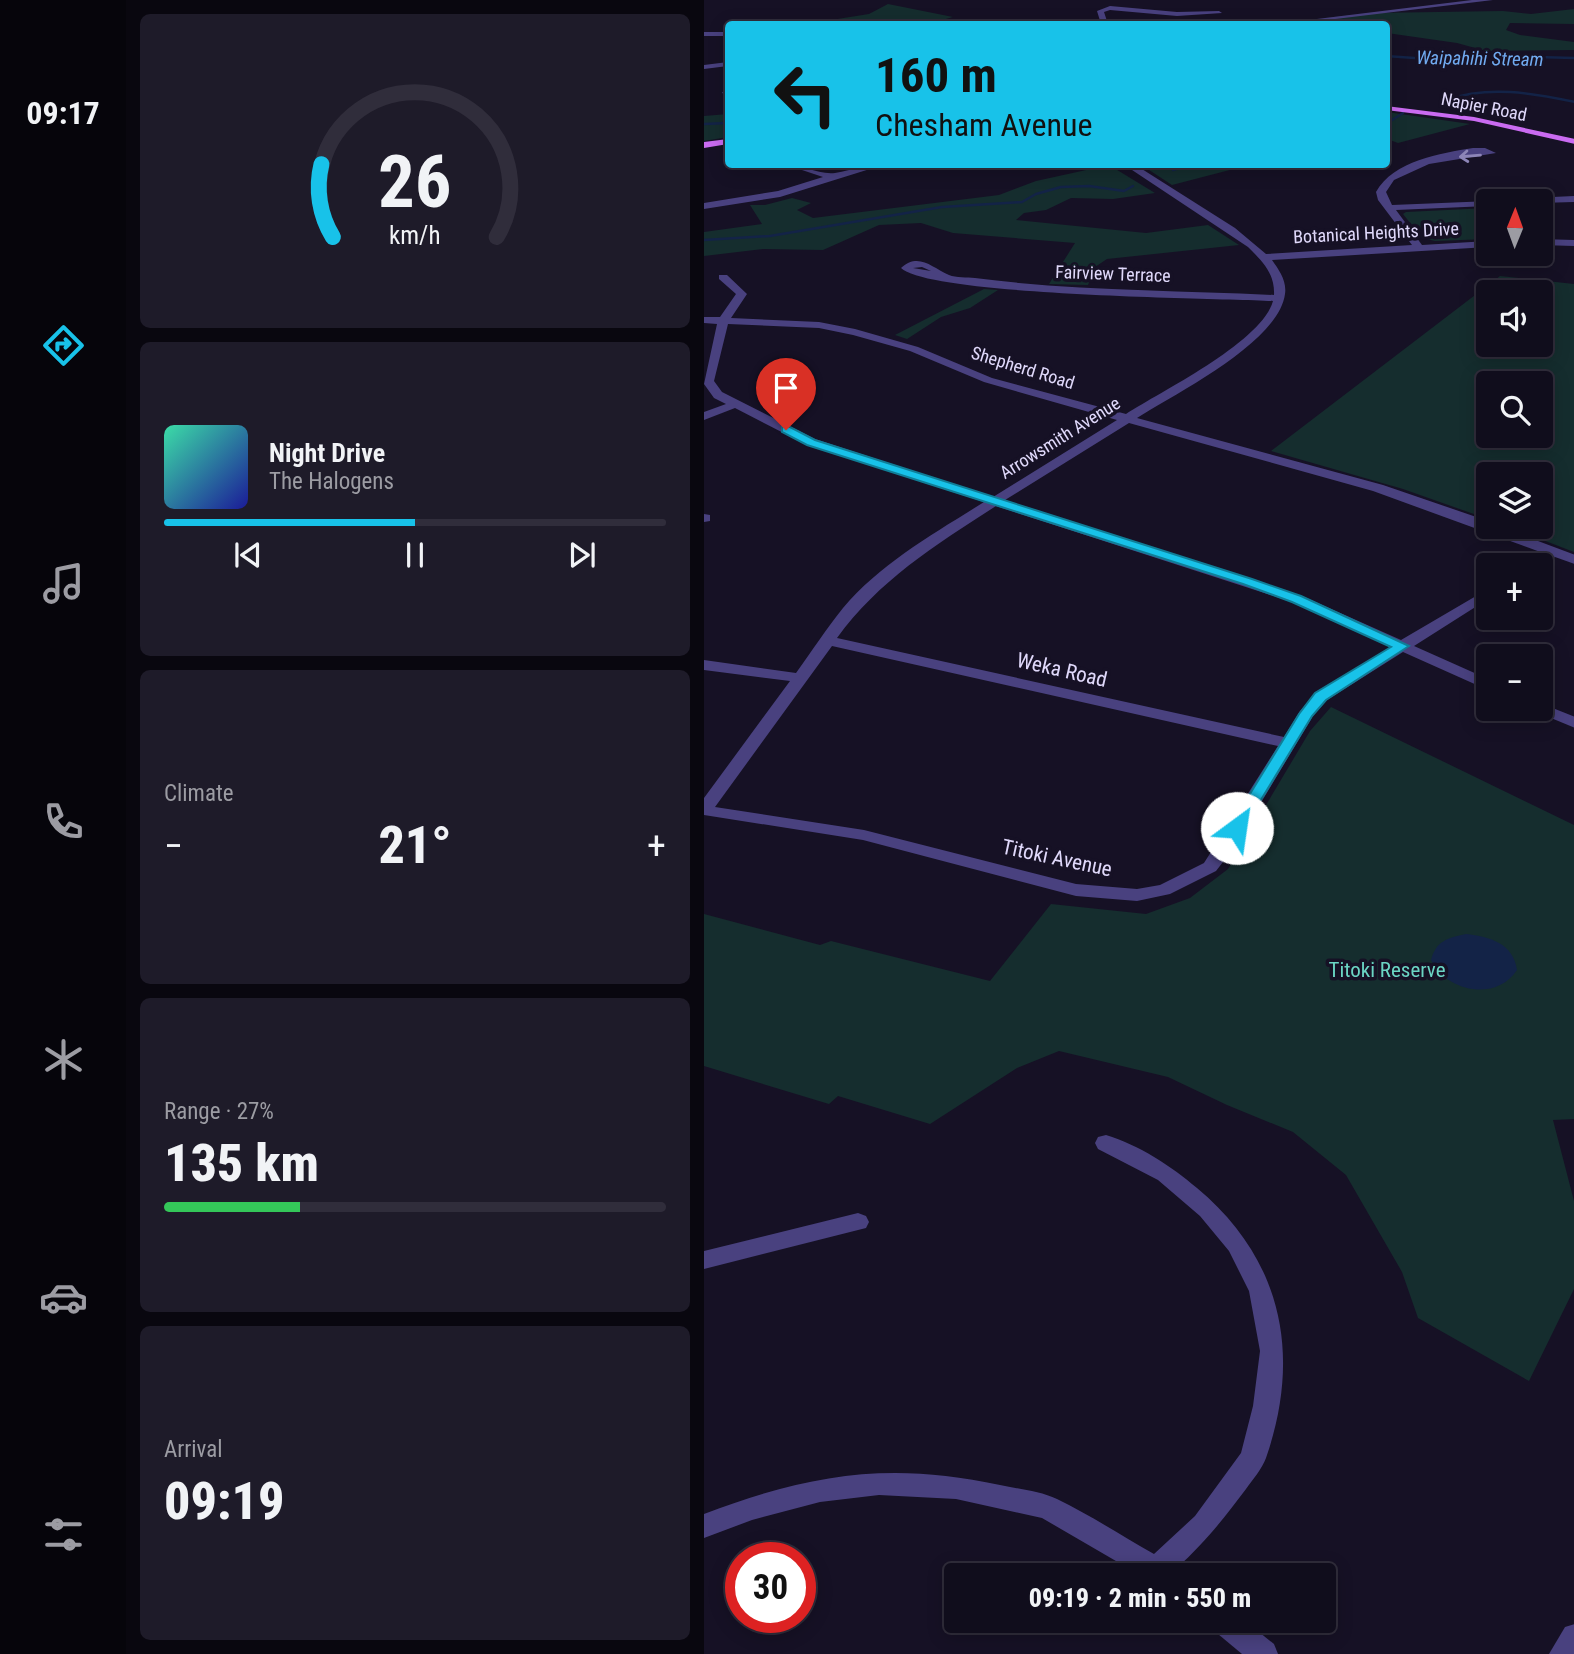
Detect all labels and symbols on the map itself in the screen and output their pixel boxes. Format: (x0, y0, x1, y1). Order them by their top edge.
water label: Waipahihi Stream (1416, 46, 1544, 71)
street label: Napier Road (1439, 88, 1529, 125)
one-way arrow (1459, 150, 1481, 163)
north arrow (1476, 189, 1553, 266)
street label: Botanical Heights Drive (1293, 218, 1459, 247)
street label: Fairview Terrace (1055, 261, 1171, 286)
street label: Shepherd Road (969, 342, 1077, 393)
pin (756, 358, 816, 430)
street label: Arrowsmith Avenue (996, 392, 1124, 483)
street label: Weka Road (1014, 648, 1110, 692)
position arrow (1200, 791, 1274, 865)
street label: Titoki Avenue (1000, 835, 1114, 881)
park label: Titoki Reserve (1328, 958, 1446, 982)
speed limit sign: 30 (725, 1542, 816, 1633)

